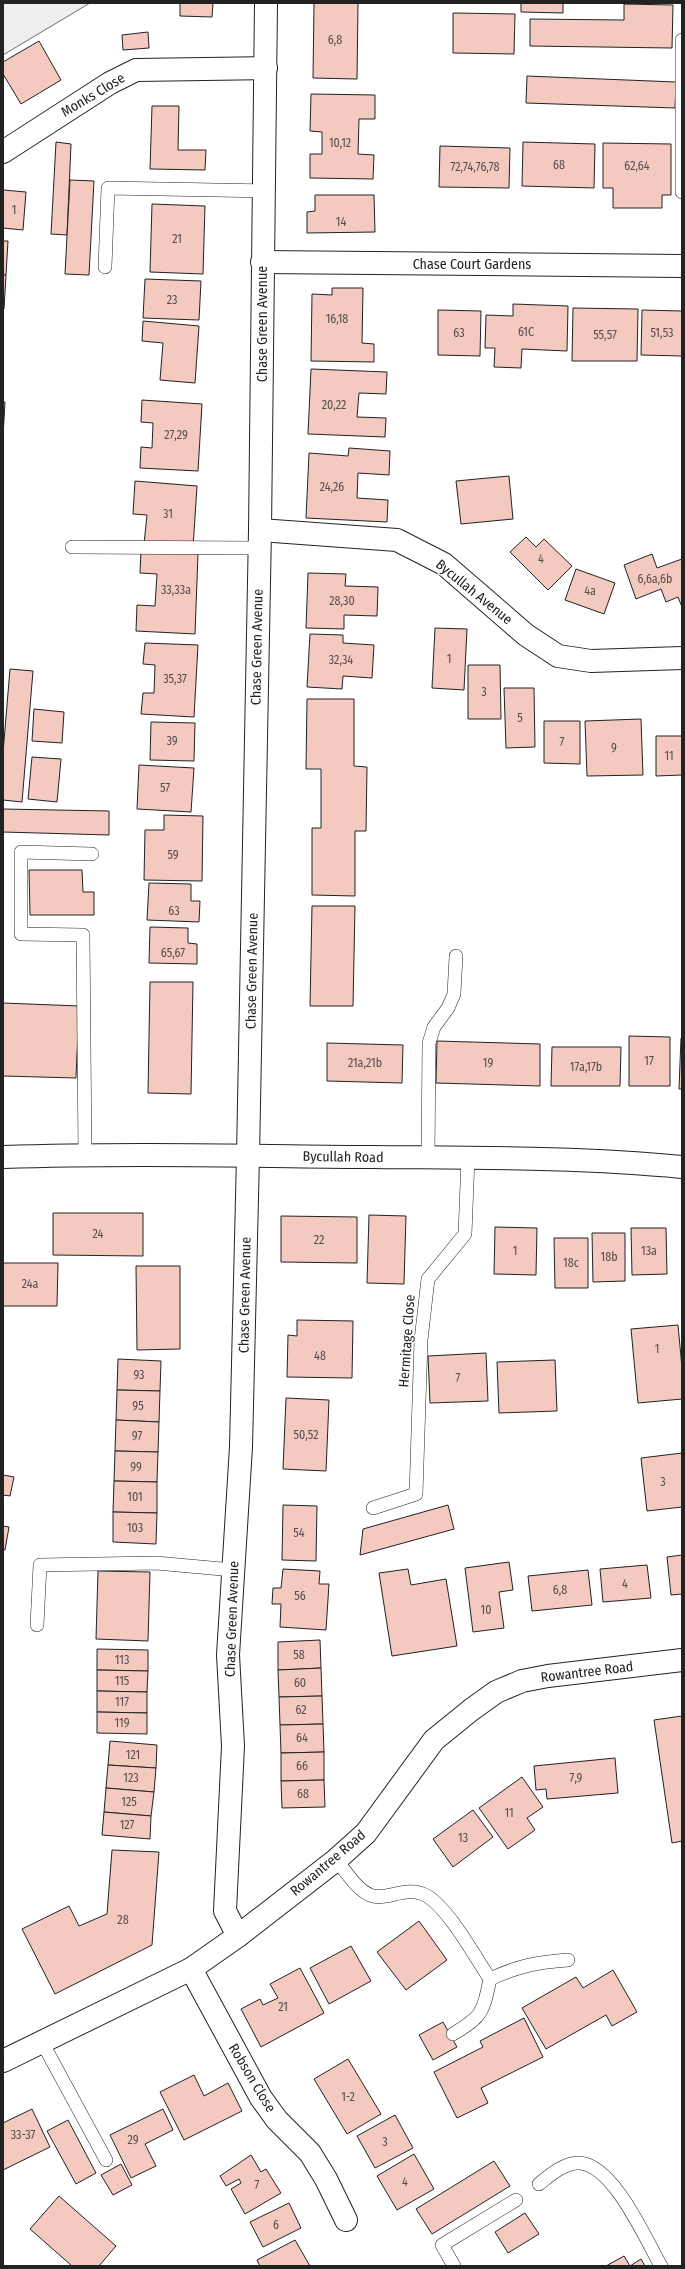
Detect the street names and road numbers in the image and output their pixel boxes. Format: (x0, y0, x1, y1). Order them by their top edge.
street label: Monks Close (58, 69, 128, 121)
street label: Chase Court Gardens (413, 256, 531, 273)
street label: Chase Green Avenue (254, 266, 271, 382)
street label: Bycullah Avenue (432, 556, 516, 628)
street label: Chase Green Avenue (247, 589, 267, 705)
street label: Chase Green Avenue (242, 913, 262, 1029)
street label: Bycullah Road (302, 1148, 384, 1166)
street label: Chase Green Avenue (235, 1237, 255, 1353)
street label: Hermitage Close (395, 1294, 419, 1388)
street label: Chase Green Avenue (221, 1560, 243, 1677)
street label: Rowantree Road (540, 1658, 634, 1686)
street label: Rowantree Road (287, 1827, 369, 1899)
street label: Robson Close (225, 2041, 279, 2115)

